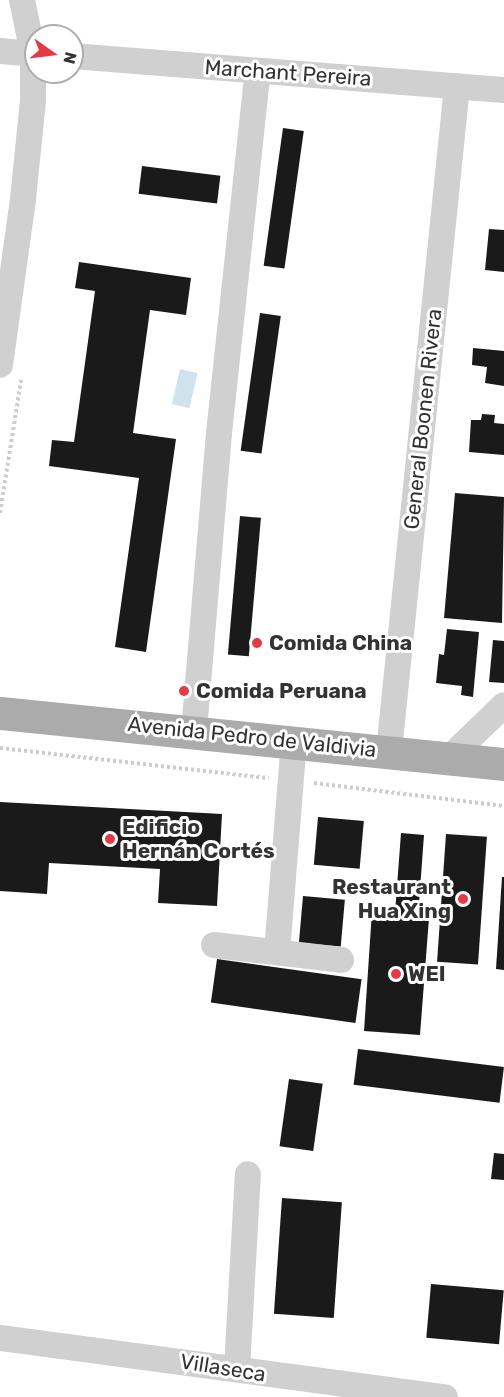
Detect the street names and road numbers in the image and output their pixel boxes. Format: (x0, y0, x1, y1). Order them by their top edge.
street label: Marchant Pereira (204, 55, 372, 91)
street label: General Boonen Rivera (399, 307, 447, 531)
street label: Avenida Pedro de Valdivia (126, 711, 378, 763)
street label: Villaseca (178, 1349, 268, 1387)

